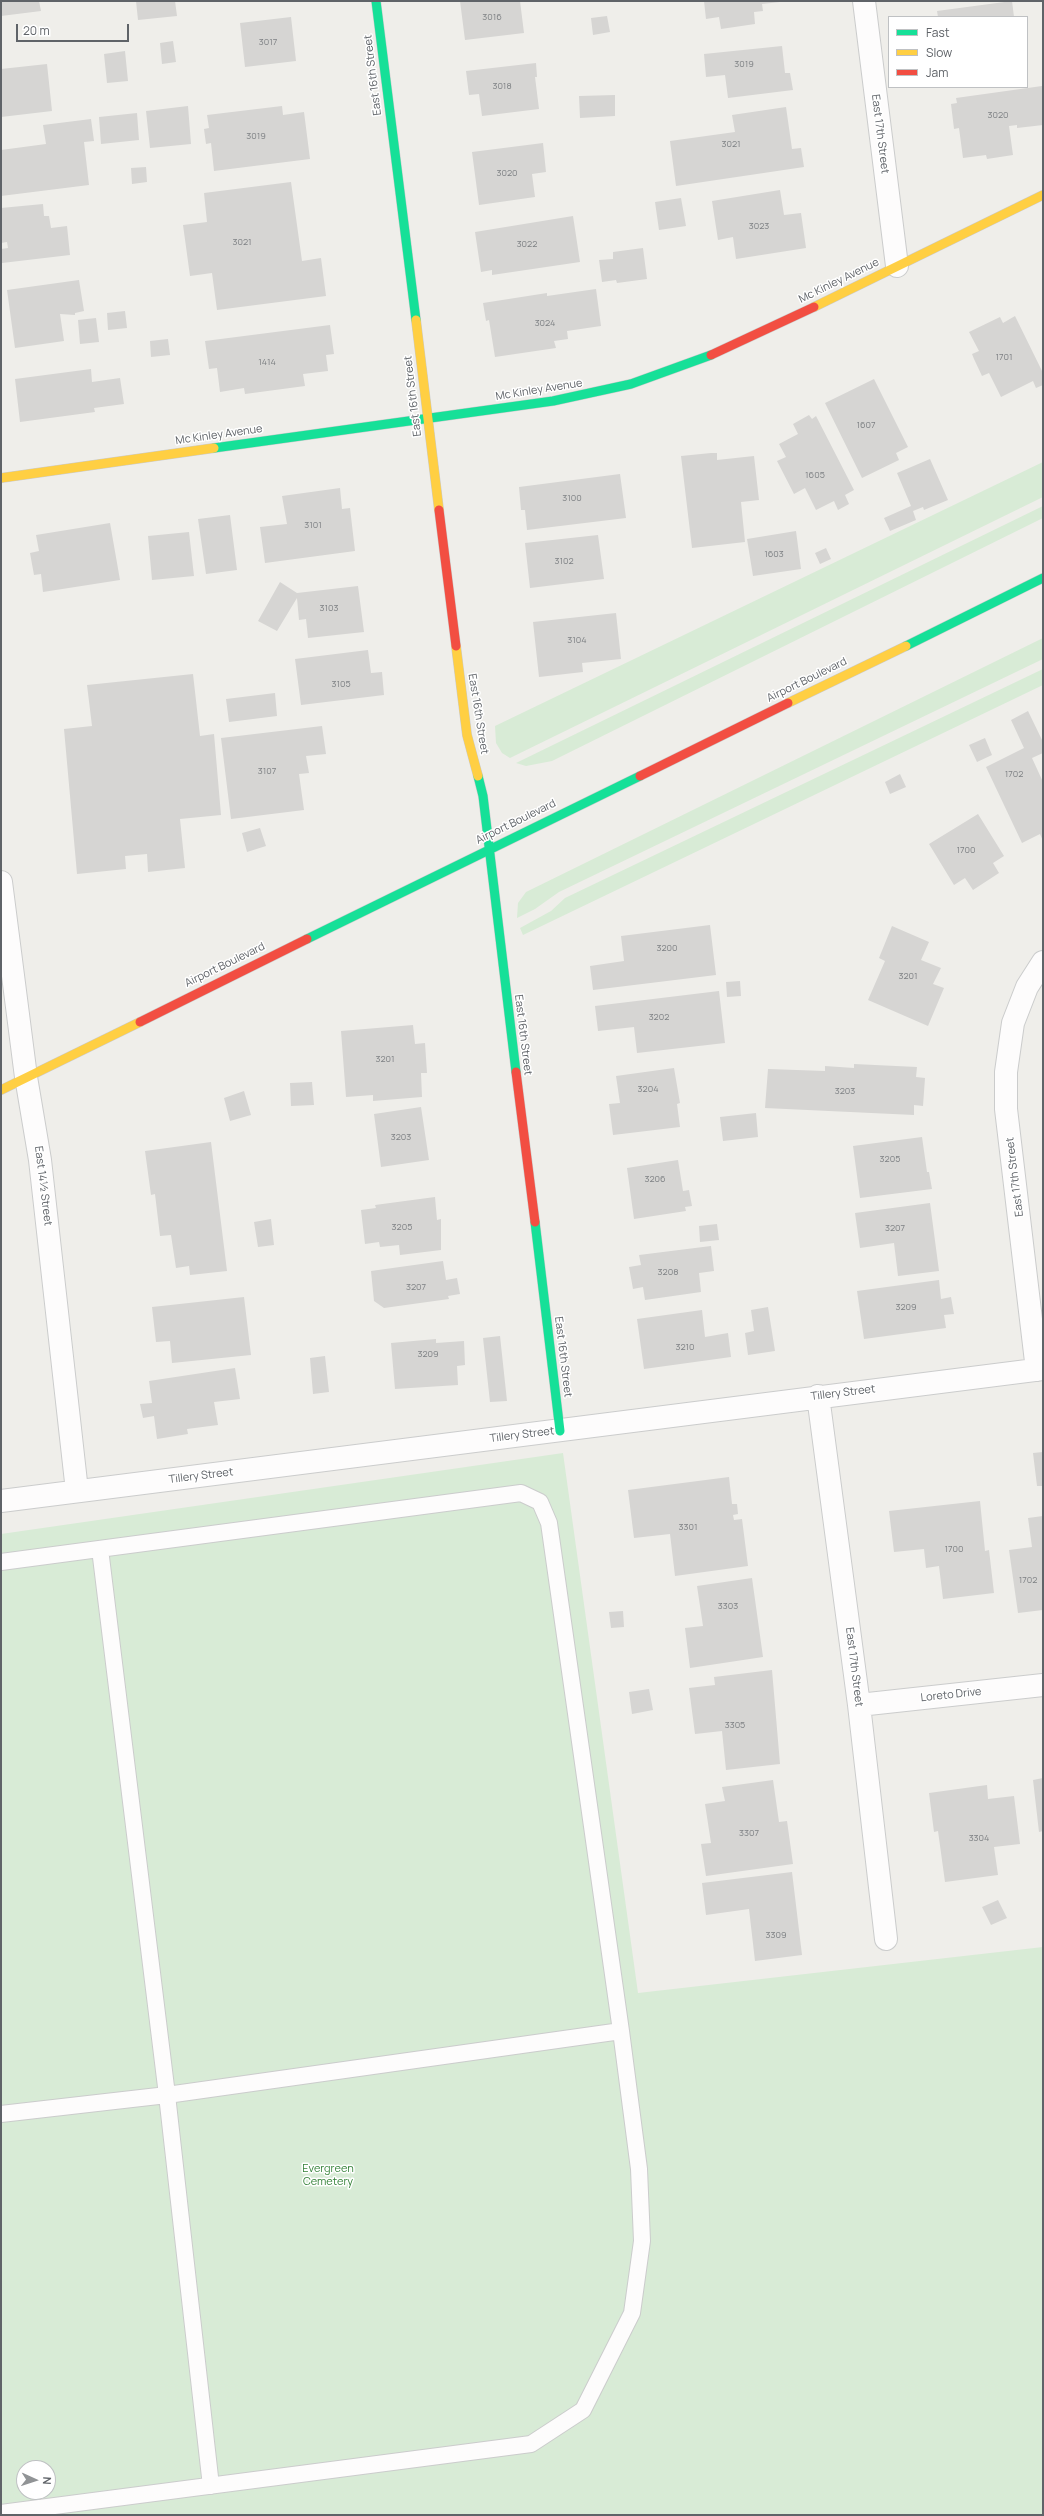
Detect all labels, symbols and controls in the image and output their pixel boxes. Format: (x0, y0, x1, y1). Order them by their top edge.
house number: 3016 (482, 12, 502, 22)
scale bar (18, 16, 131, 42)
legend (888, 16, 1028, 88)
text: 20 m (23, 22, 50, 39)
text: Fast (926, 24, 950, 41)
street label: East 16th Street (361, 34, 385, 116)
house number: 3017 (259, 37, 277, 47)
text: Slow (926, 44, 952, 61)
house number: 3019 (734, 59, 754, 69)
text: Jam (926, 64, 948, 81)
house number: 3018 (492, 81, 512, 91)
street label: East 17th Street (869, 93, 891, 175)
house number: 3020 (987, 110, 1009, 120)
house number: 3019 (246, 131, 266, 141)
house number: 3021 (721, 139, 741, 149)
house number: 3020 (496, 168, 518, 178)
house number: 3023 (749, 221, 769, 231)
house number: 3021 (232, 237, 252, 247)
house number: 3022 (517, 239, 537, 249)
street label: Mc Kinley Avenue (797, 256, 881, 306)
house number: 3024 (535, 318, 555, 328)
house number: 1701 (995, 352, 1013, 362)
street label: East 16th Street (401, 355, 425, 437)
house number: 1414 (258, 357, 276, 367)
street label: Mc Kinley Avenue (495, 377, 583, 403)
house number: 1607 (856, 420, 876, 430)
street label: Mc Kinley Avenue (175, 422, 263, 448)
house number: 1605 (805, 470, 825, 480)
house number: 3100 (562, 493, 582, 503)
house number: 3101 (304, 520, 322, 530)
house number: 1603 (764, 549, 784, 559)
house number: 3102 (554, 556, 574, 566)
house number: 3103 (320, 603, 338, 613)
house number: 3104 (567, 635, 587, 645)
street label: Airport Boulevard (765, 655, 849, 705)
street label: East 16th Street (465, 673, 491, 755)
house number: 3105 (331, 679, 351, 689)
house number: 3107 (258, 766, 276, 776)
house number: 1702 (1005, 769, 1023, 779)
street label: Airport Boulevard (474, 797, 558, 847)
house number: 1700 (956, 845, 976, 855)
street label: Airport Boulevard (183, 940, 267, 990)
house number: 3200 (656, 943, 678, 953)
house number: 3201 (898, 971, 918, 981)
street label: East 16th Street (511, 994, 535, 1076)
house number: 3202 (649, 1012, 669, 1022)
house number: 3201 (375, 1054, 395, 1064)
house number: 3204 (638, 1084, 658, 1094)
house number: 3203 (835, 1086, 855, 1096)
house number: 3203 (391, 1132, 411, 1142)
street label: East 17th Street (1004, 1136, 1026, 1218)
street label: East 14½ Street (32, 1145, 54, 1227)
house number: 3205 (880, 1154, 900, 1164)
house number: 3206 (644, 1174, 666, 1184)
house number: 3205 (392, 1222, 412, 1232)
house number: 3207 (885, 1223, 905, 1233)
house number: 3208 (658, 1267, 678, 1277)
house number: 3207 (406, 1282, 426, 1292)
house number: 3209 (895, 1302, 917, 1312)
street label: East 16th Street (551, 1316, 575, 1398)
house number: 3210 (675, 1342, 695, 1352)
house number: 3209 (417, 1349, 439, 1359)
street label: Tillery Street (810, 1382, 876, 1404)
street label: Tillery Street (489, 1424, 555, 1446)
street label: Tillery Street (168, 1465, 234, 1487)
house number: 3301 (679, 1522, 697, 1532)
house number: 1700 (944, 1544, 964, 1554)
house number: 1702 (1019, 1575, 1037, 1585)
house number: 3303 (718, 1601, 738, 1611)
street label: East 17th Street (843, 1626, 865, 1708)
street label: Loreto Drive (920, 1685, 982, 1705)
house number: 3305 (725, 1720, 745, 1730)
house number: 3307 (739, 1828, 759, 1838)
house number: 3304 (969, 1833, 989, 1843)
house number: 3309 (765, 1930, 787, 1940)
park label: Evergreen Cemetery (302, 2162, 354, 2188)
north arrow (16, 2460, 56, 2500)
text: N (40, 2476, 55, 2485)

